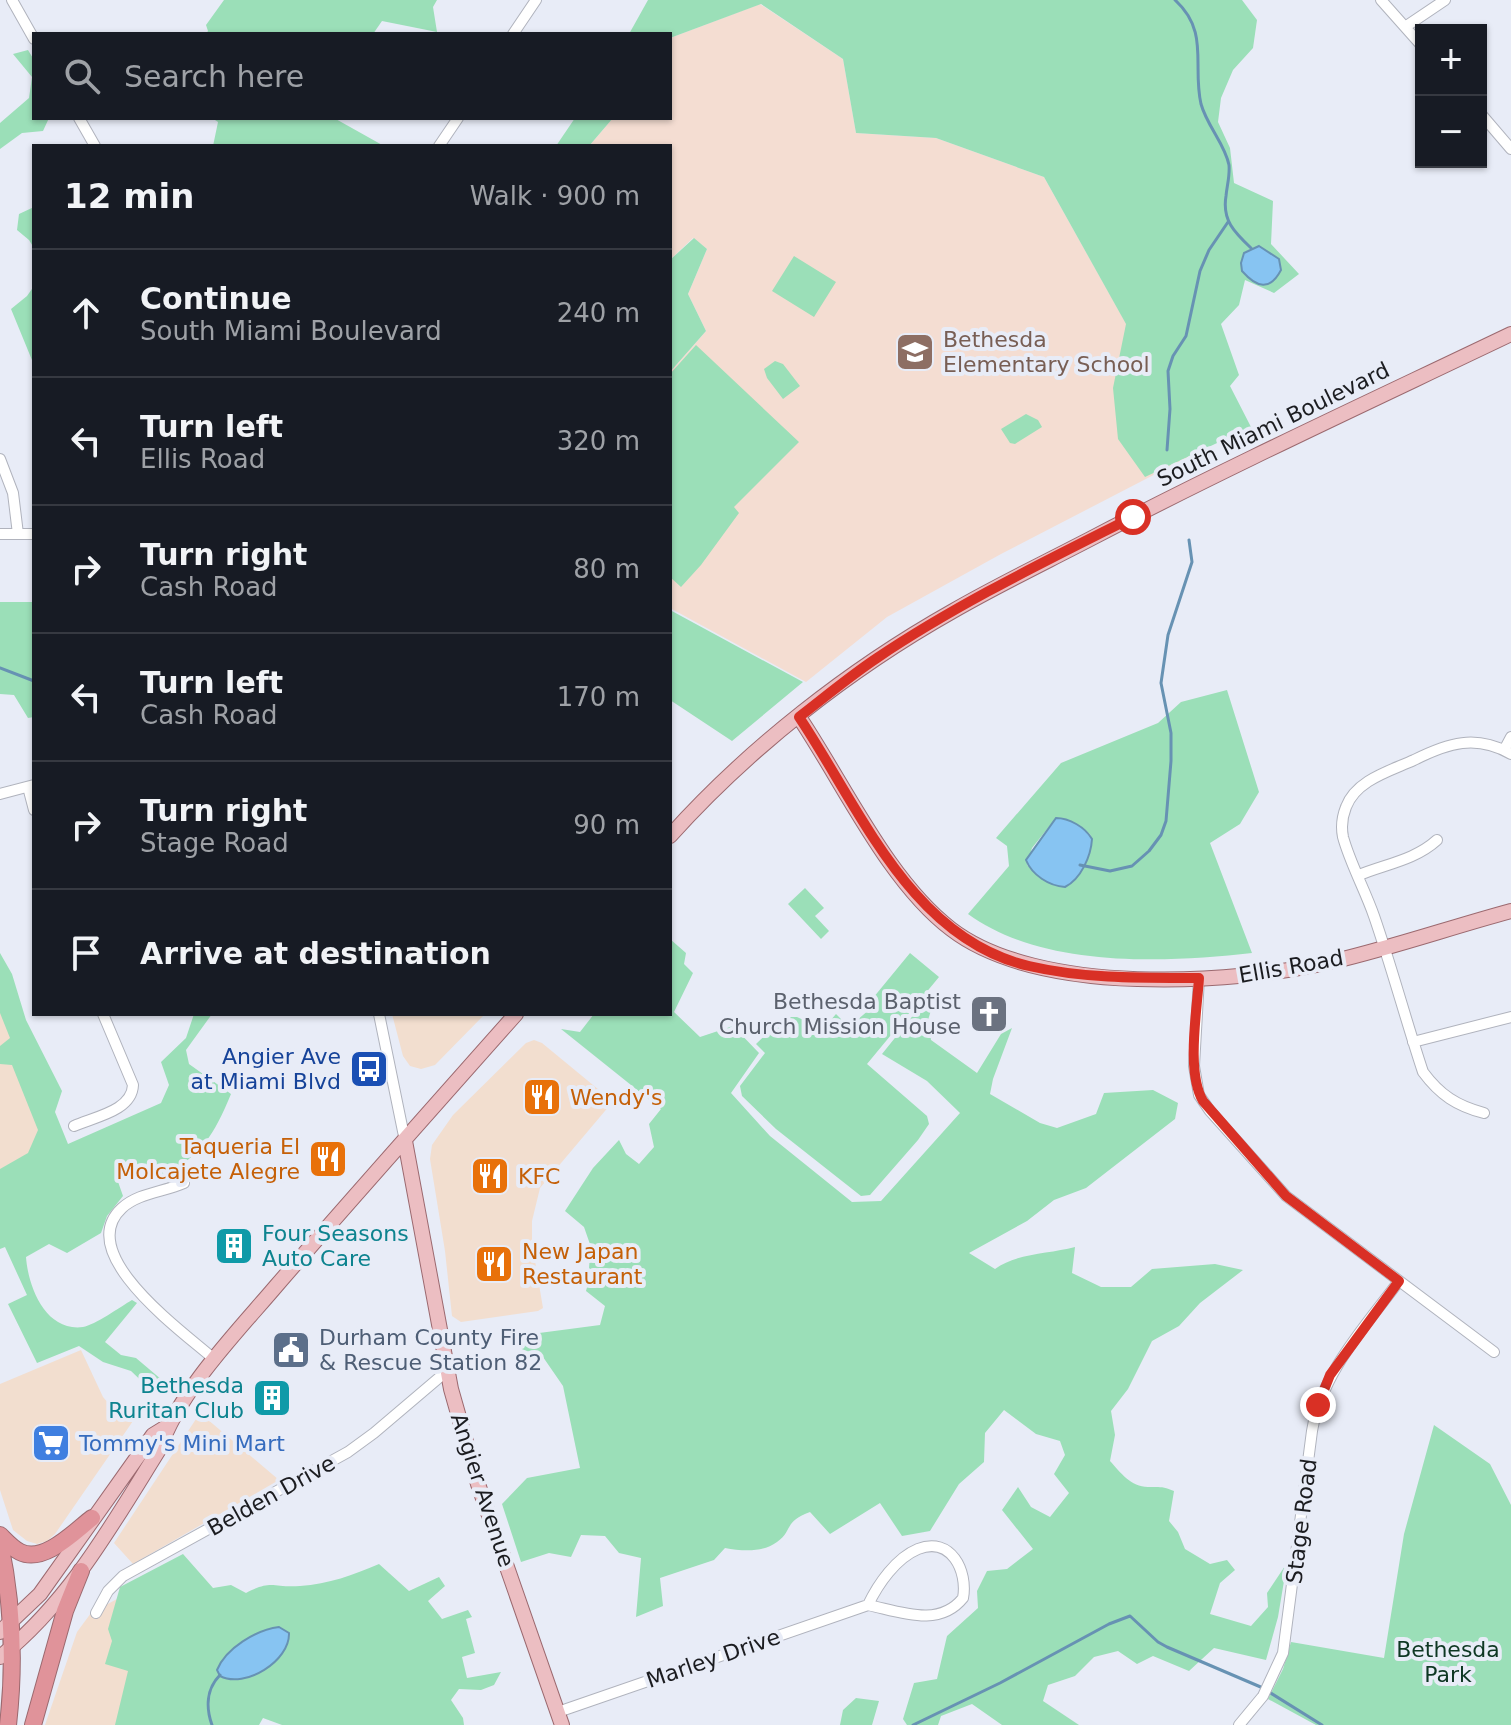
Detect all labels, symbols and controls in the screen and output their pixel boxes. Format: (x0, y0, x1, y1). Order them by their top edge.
map controls (1415, 24, 1487, 168)
button: + (1415, 24, 1487, 96)
search box (32, 32, 672, 120)
icon: search (60, 54, 104, 98)
text: Search here (124, 59, 304, 94)
button: − (1415, 96, 1487, 168)
text: 12 min (64, 176, 194, 216)
text: Walk · 900 m (470, 181, 640, 211)
text: Continue (140, 281, 292, 316)
icon: ahead (64, 291, 108, 335)
text: 240 m (557, 298, 640, 328)
text: South Miami Boulevard (140, 316, 442, 346)
place label: Bethesda Elementary School (943, 327, 1150, 377)
school or university icon: Bethesda Elementary School (894, 331, 936, 373)
street label: South Miami Boulevard (1153, 357, 1393, 492)
text: Turn left (140, 409, 283, 444)
icon: left (64, 419, 108, 463)
text: 320 m (557, 426, 640, 456)
text: Ellis Road (140, 444, 265, 474)
route start (1115, 499, 1151, 535)
text: Turn right (140, 537, 307, 572)
icon: right (64, 547, 108, 591)
text: 80 m (573, 554, 640, 584)
text: Cash Road (140, 572, 278, 602)
text: Turn left (140, 665, 283, 700)
icon: left (64, 675, 108, 719)
text: 170 m (557, 682, 640, 712)
text: Cash Road (140, 700, 278, 730)
text: Turn right (140, 793, 307, 828)
icon: right (64, 803, 108, 847)
text: 90 m (573, 810, 640, 840)
text: Stage Road (140, 828, 289, 858)
icon: arrive (64, 931, 108, 975)
text: Arrive at destination (140, 936, 491, 971)
street label: Ellis Road (1237, 945, 1345, 988)
place label: Bethesda Baptist Church Mission House (719, 989, 961, 1039)
church icon: Bethesda Baptist Church Mission House (968, 993, 1010, 1035)
place label: Angier Ave at Miami Blvd (191, 1044, 341, 1094)
bus stop icon: Angier Ave at Miami Blvd (348, 1048, 390, 1090)
restaurant icon: Wendy's (521, 1076, 563, 1118)
place label: Wendy's (570, 1085, 662, 1110)
place label: Taqueria El Molcajete Alegre (116, 1134, 300, 1184)
restaurant icon: Taqueria El Molcajete Alegre (307, 1138, 349, 1180)
restaurant icon: KFC (469, 1155, 511, 1197)
place label: KFC (518, 1164, 560, 1189)
place label: Four Seasons Auto Care (262, 1221, 409, 1271)
building icon: Four Seasons Auto Care (213, 1225, 255, 1267)
place label: New Japan Restaurant (522, 1239, 643, 1289)
restaurant icon: New Japan Restaurant (473, 1243, 515, 1285)
place label: Durham County Fire & Rescue Station 82 (319, 1325, 542, 1375)
public building icon: Durham County Fire & Rescue Station 82 (270, 1329, 312, 1371)
place label: Bethesda Ruritan Club (108, 1373, 244, 1423)
building icon: Bethesda Ruritan Club (251, 1377, 293, 1419)
route end (1300, 1387, 1336, 1423)
street label: Angier Avenue (446, 1410, 519, 1570)
supermarket icon: Tommy's Mini Mart (30, 1422, 72, 1464)
place label: Tommy's Mini Mart (78, 1431, 285, 1456)
street label: Belden Drive (203, 1450, 339, 1541)
street label: Stage Road (1281, 1457, 1322, 1585)
street label: Marley Drive (643, 1624, 783, 1693)
park label: Bethesda Park (1396, 1637, 1500, 1687)

